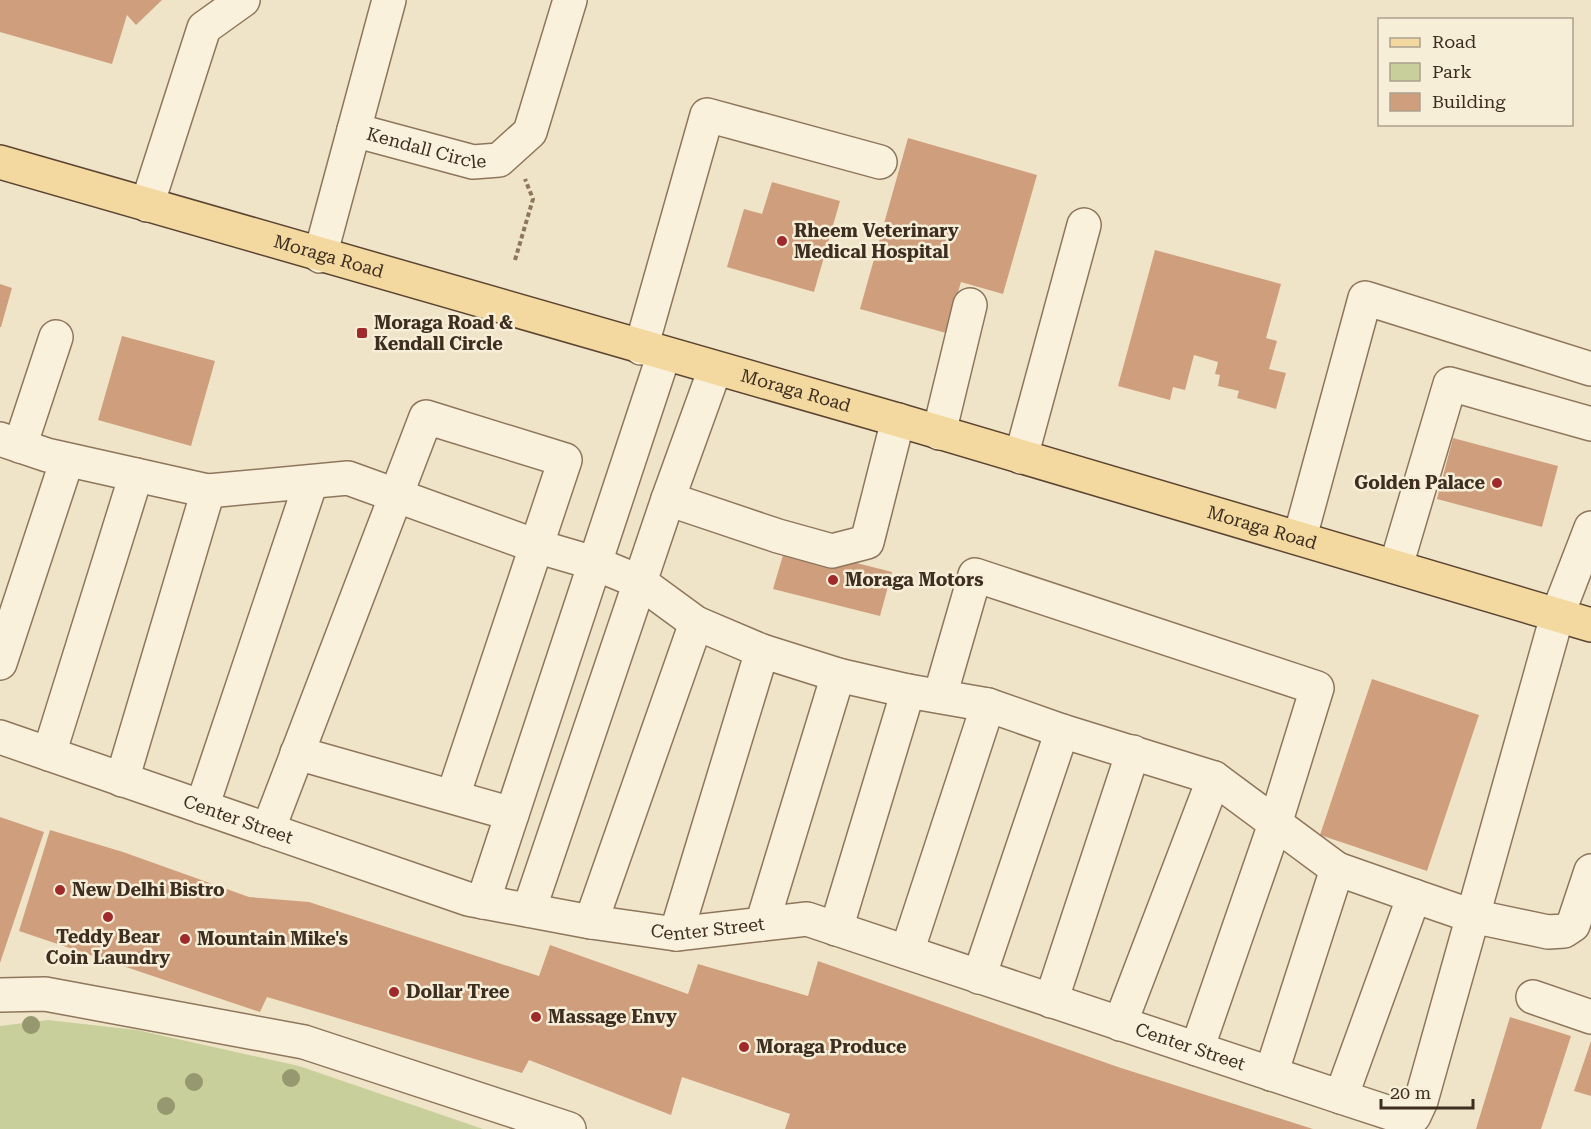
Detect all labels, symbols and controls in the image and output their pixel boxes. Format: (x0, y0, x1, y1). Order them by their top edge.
legend (1378, 18, 1573, 126)
text: Road (1432, 31, 1477, 52)
text: Park (1432, 61, 1472, 82)
text: Building (1432, 91, 1506, 112)
street label: Kendall Circle (365, 123, 487, 172)
place label: Rheem Veterinary Medical Hospital (794, 220, 959, 262)
street label: Moraga Road (271, 230, 387, 282)
marker: Rheem Veterinary Medical Hospital (775, 234, 789, 248)
place label: Moraga Road & Kendall Circle (374, 312, 513, 354)
marker: Moraga Road & Kendall Circle (355, 326, 369, 340)
street label: Moraga Road (738, 364, 854, 416)
place label: Golden Palace (1354, 472, 1485, 493)
marker: Golden Palace (1490, 476, 1504, 490)
street label: Moraga Road (1205, 501, 1320, 554)
place label: Moraga Motors (845, 569, 983, 590)
marker: Moraga Motors (826, 573, 840, 587)
street label: Center Street (181, 790, 296, 848)
place label: New Delhi Bistro (72, 879, 225, 900)
marker: New Delhi Bistro (53, 883, 67, 897)
marker: Teddy Bear Coin Laundry (101, 910, 115, 924)
street label: Center Street (649, 913, 766, 944)
place label: Teddy Bear Coin Laundry (46, 926, 170, 968)
place label: Mountain Mike's (197, 928, 348, 949)
marker: Mountain Mike's (178, 932, 192, 946)
place label: Dollar Tree (406, 981, 510, 1002)
marker: Dollar Tree (387, 985, 401, 999)
place label: Massage Envy (548, 1006, 677, 1027)
marker: Massage Envy (529, 1010, 543, 1024)
street label: Center Street (1133, 1018, 1248, 1074)
place label: Moraga Produce (756, 1036, 907, 1057)
marker: Moraga Produce (737, 1040, 751, 1054)
scale bar (1381, 1072, 1472, 1110)
text: 20 m (1390, 1082, 1431, 1103)

